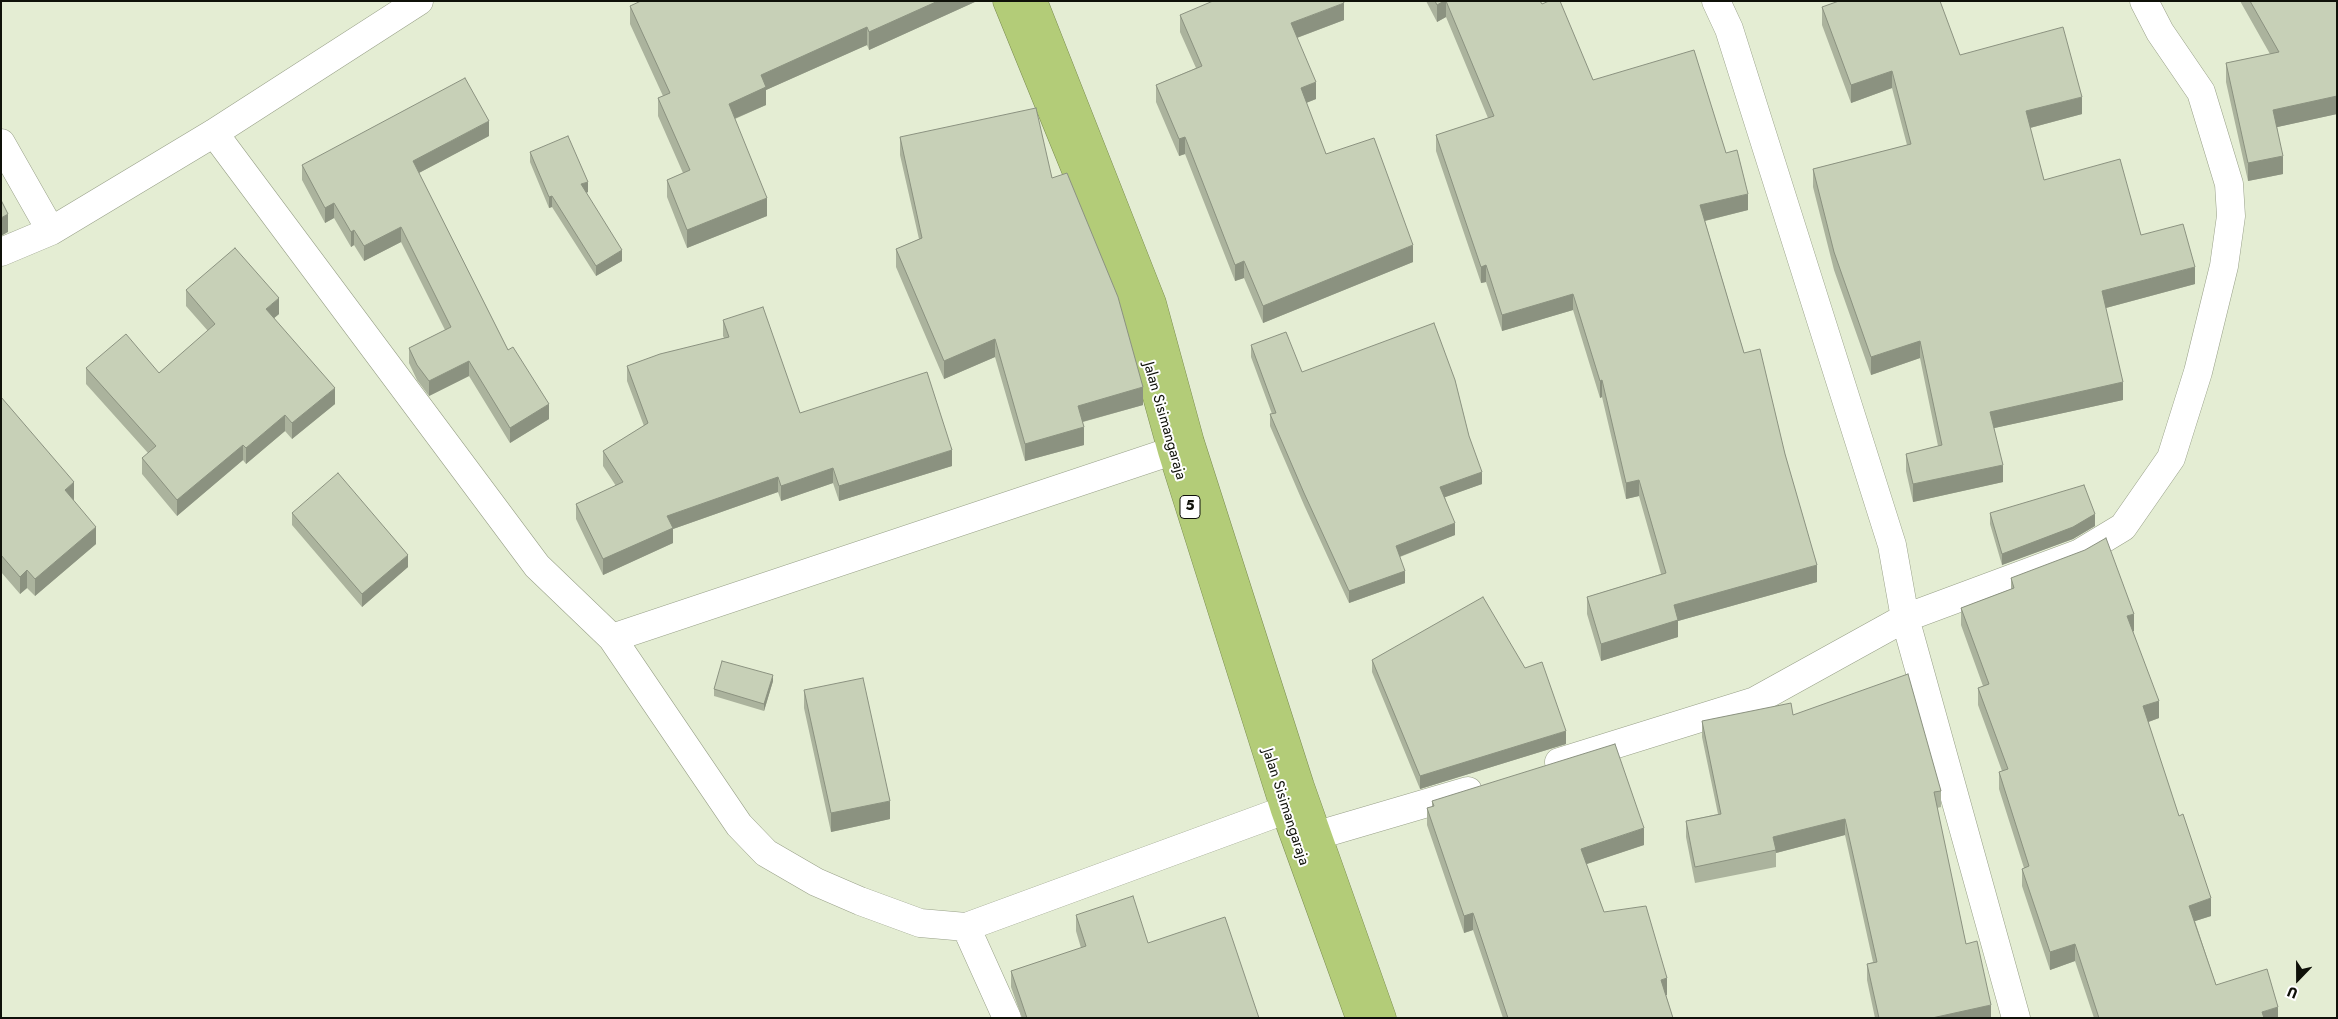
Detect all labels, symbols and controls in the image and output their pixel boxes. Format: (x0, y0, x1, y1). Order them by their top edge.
street label: Jalan Sisimangaraja (1139, 360, 1189, 482)
road number: 5 (1180, 496, 1200, 518)
street label: Jalan Sisimangaraja (1258, 746, 1312, 868)
north arrow (2273, 954, 2323, 1004)
text: U (2284, 982, 2301, 1004)

